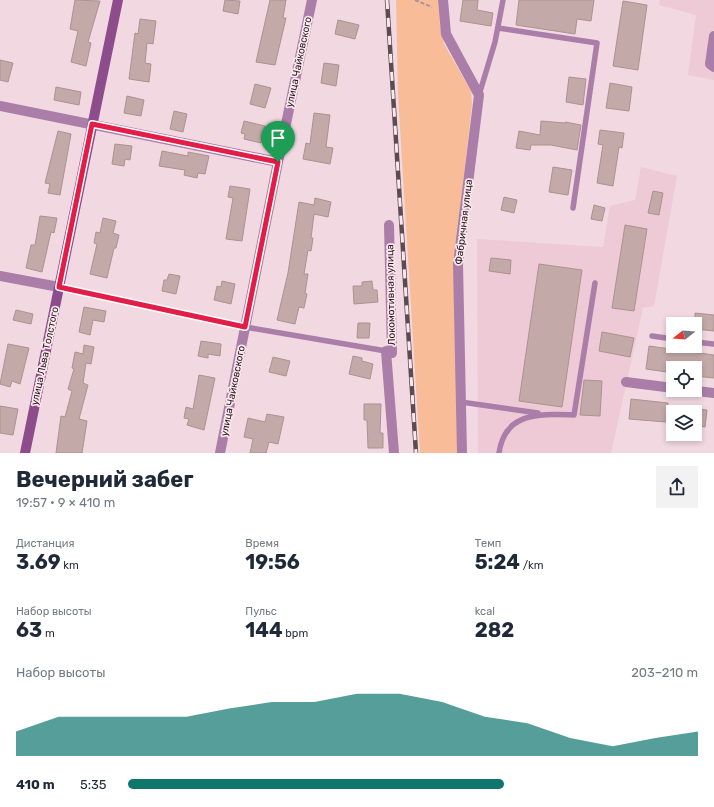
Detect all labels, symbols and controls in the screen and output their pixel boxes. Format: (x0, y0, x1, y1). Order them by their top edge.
street label: улица Чайковского (284, 15, 315, 108)
pin (261, 121, 295, 162)
icon: arrive (267, 127, 289, 149)
street label: Фабричная улица (453, 179, 475, 265)
street label: Локомотивная улица (384, 244, 398, 346)
street label: улица Льва Толстого (29, 305, 61, 406)
north arrow (666, 317, 702, 353)
map controls (666, 317, 702, 441)
street label: улица Чайковского (218, 344, 248, 437)
button: locate (666, 361, 702, 397)
button: layers (666, 405, 702, 441)
text: Вечерний забег (16, 466, 194, 493)
button: share (656, 466, 698, 508)
text: 19:57 · 9 × 410 m (16, 495, 115, 510)
text: Дистанция (16, 537, 74, 550)
text: Время (245, 537, 279, 550)
text: Темп (475, 537, 501, 550)
text: 3.69 (16, 550, 61, 574)
text: 19:56 (245, 550, 300, 574)
text: 5:24 (475, 550, 520, 574)
text: km (61, 559, 79, 572)
text: /km (520, 559, 543, 572)
text: Набор высоты (16, 605, 92, 618)
text: Пульс (245, 605, 277, 618)
text: kcal (475, 605, 495, 618)
text: 63 (16, 618, 42, 642)
text: 144 (245, 618, 283, 642)
text: 282 (475, 618, 514, 642)
text: m (42, 627, 55, 640)
text: bpm (283, 627, 308, 640)
text: Набор высоты (16, 665, 105, 680)
text: 203–210 m (631, 665, 698, 680)
text: 410 m (16, 777, 55, 792)
text: 5:35 (80, 777, 107, 792)

